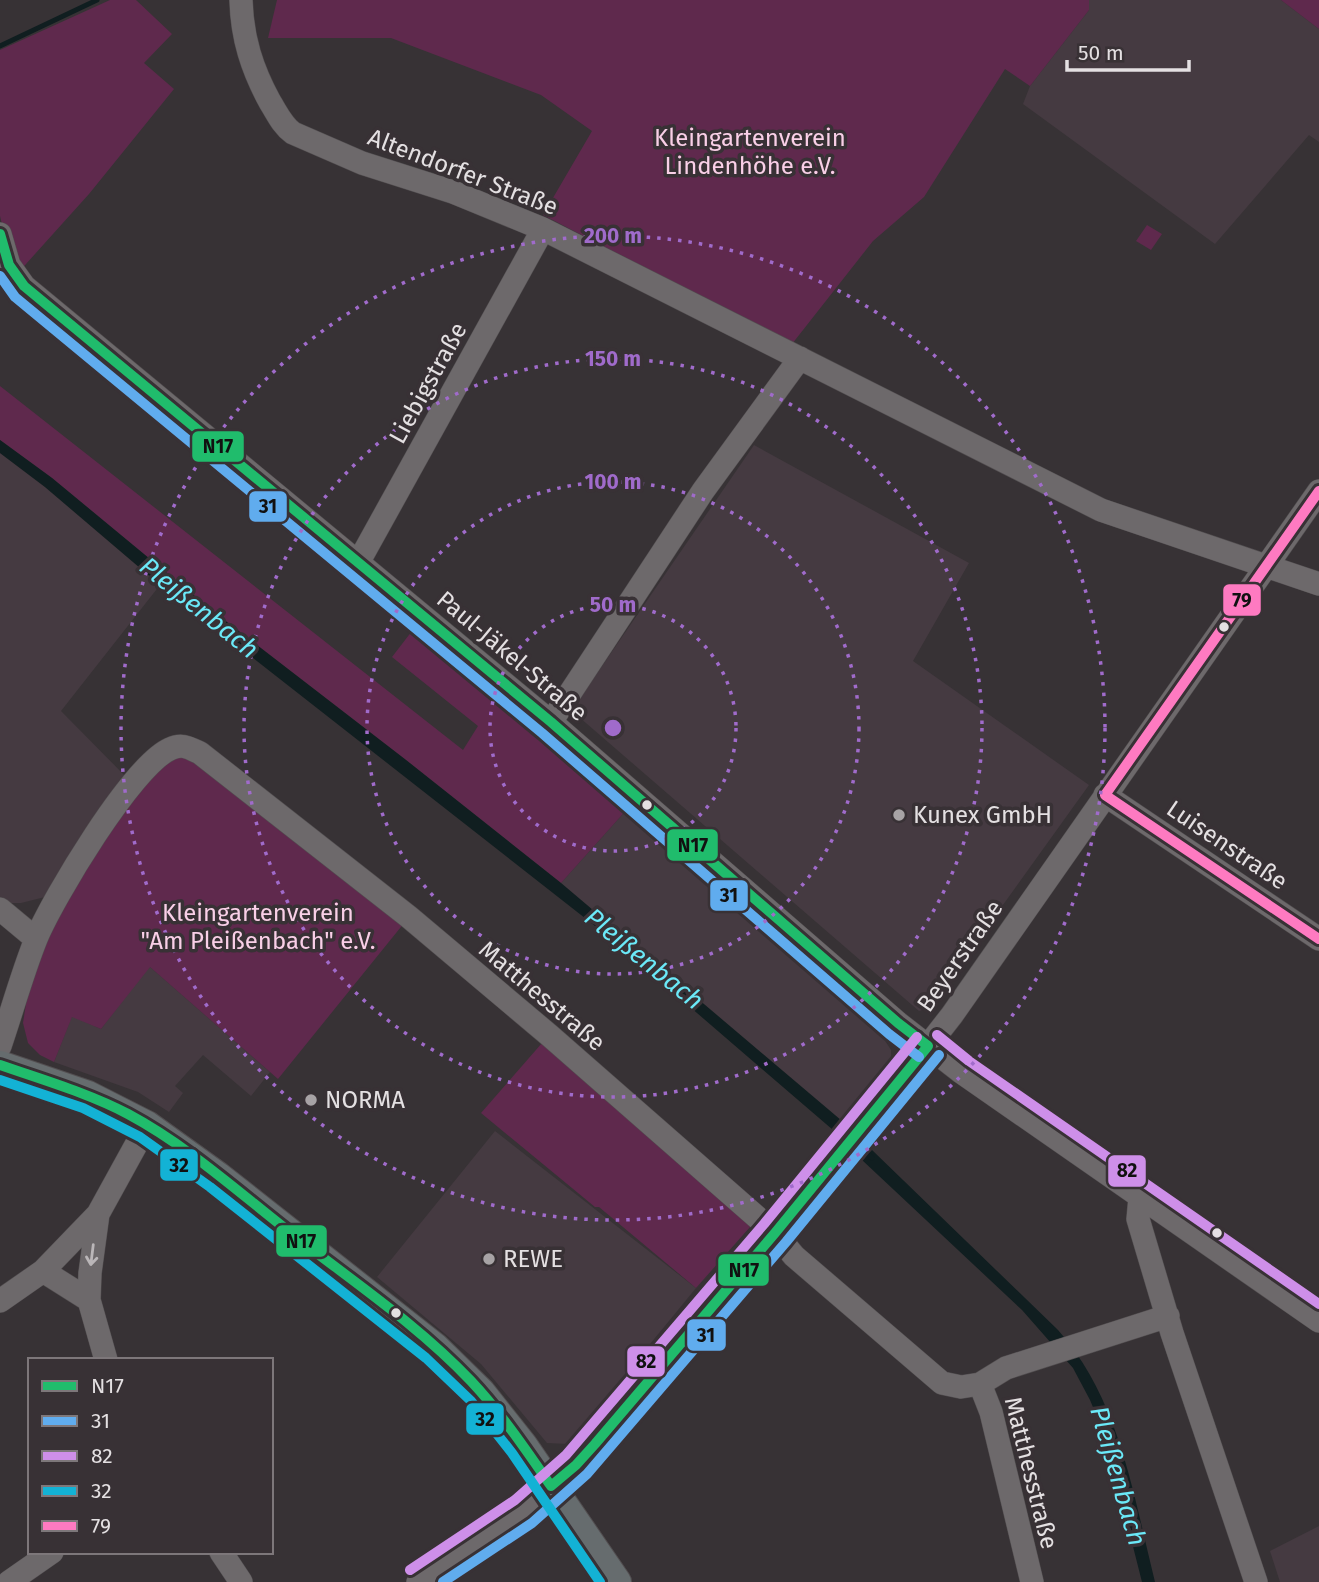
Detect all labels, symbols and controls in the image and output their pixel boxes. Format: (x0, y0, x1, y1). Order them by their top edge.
scale bar (1067, 28, 1190, 72)
text: 50 m (1078, 40, 1124, 66)
street label: Altendorfer Straße (364, 123, 562, 221)
park label: Kleingartenverein Lindenhöhe e.V. (654, 124, 846, 180)
text: 200 m (584, 223, 642, 249)
street label: Liebigstraße (383, 318, 473, 448)
text: 150 m (585, 346, 641, 372)
line badge: N17 (191, 430, 245, 463)
text: N17 (203, 435, 233, 458)
text: 100 m (584, 469, 642, 495)
line badge: 31 (248, 490, 288, 523)
text: 31 (258, 495, 277, 518)
water label: Pleißenbach (133, 551, 265, 665)
line badge: 79 (1222, 583, 1262, 617)
street label: Paul-Jäkel-Straße (431, 585, 593, 727)
text: 79 (1232, 589, 1252, 612)
text: 50 m (590, 592, 636, 618)
unlabelled marker (1217, 620, 1231, 634)
centre of rings (601, 716, 625, 740)
street label: Luisenstraße (1161, 794, 1293, 896)
unlabelled marker (640, 798, 654, 812)
place label: Kunex GmbH (913, 801, 1052, 829)
marker: Kunex GmbH (891, 807, 907, 823)
line badge: N17 (666, 828, 719, 862)
text: N17 (678, 834, 708, 857)
line badge: 31 (709, 879, 749, 912)
text: 31 (719, 884, 738, 907)
street label: Beyerstraße (911, 895, 1009, 1017)
park label: Kleingartenverein "Am Pleißenbach" e.V. (141, 899, 375, 955)
water label: Pleißenbach (578, 902, 710, 1016)
street label: Matthesstraße (473, 935, 611, 1057)
place label: NORMA (325, 1086, 405, 1114)
marker: NORMA (303, 1092, 319, 1108)
line badge: 32 (159, 1148, 199, 1182)
text: 32 (168, 1154, 189, 1177)
line badge: 82 (1107, 1154, 1147, 1188)
text: 82 (1117, 1159, 1138, 1182)
line badge: N17 (275, 1224, 328, 1258)
unlabelled marker (1210, 1226, 1224, 1240)
text: N17 (286, 1230, 316, 1253)
one-way arrow (86, 1244, 99, 1266)
place label: REWE (503, 1245, 563, 1273)
marker: REWE (481, 1251, 497, 1267)
line badge: N17 (717, 1253, 770, 1287)
text: N17 (729, 1259, 759, 1282)
unlabelled marker (389, 1306, 403, 1320)
line badge: 31 (686, 1318, 727, 1352)
text: 31 (696, 1324, 715, 1347)
line badge: 82 (626, 1345, 666, 1378)
text: 82 (636, 1350, 657, 1373)
legend (28, 1358, 273, 1554)
text: N17 (91, 1373, 124, 1399)
street label: Matthesstraße (999, 1394, 1063, 1552)
line badge: 32 (465, 1402, 505, 1436)
water label: Pleißenbach (1083, 1403, 1153, 1549)
text: 31 (91, 1408, 110, 1434)
text: 32 (474, 1408, 495, 1431)
text: 82 (91, 1443, 113, 1469)
text: 32 (91, 1478, 112, 1504)
text: 79 (91, 1513, 111, 1539)

